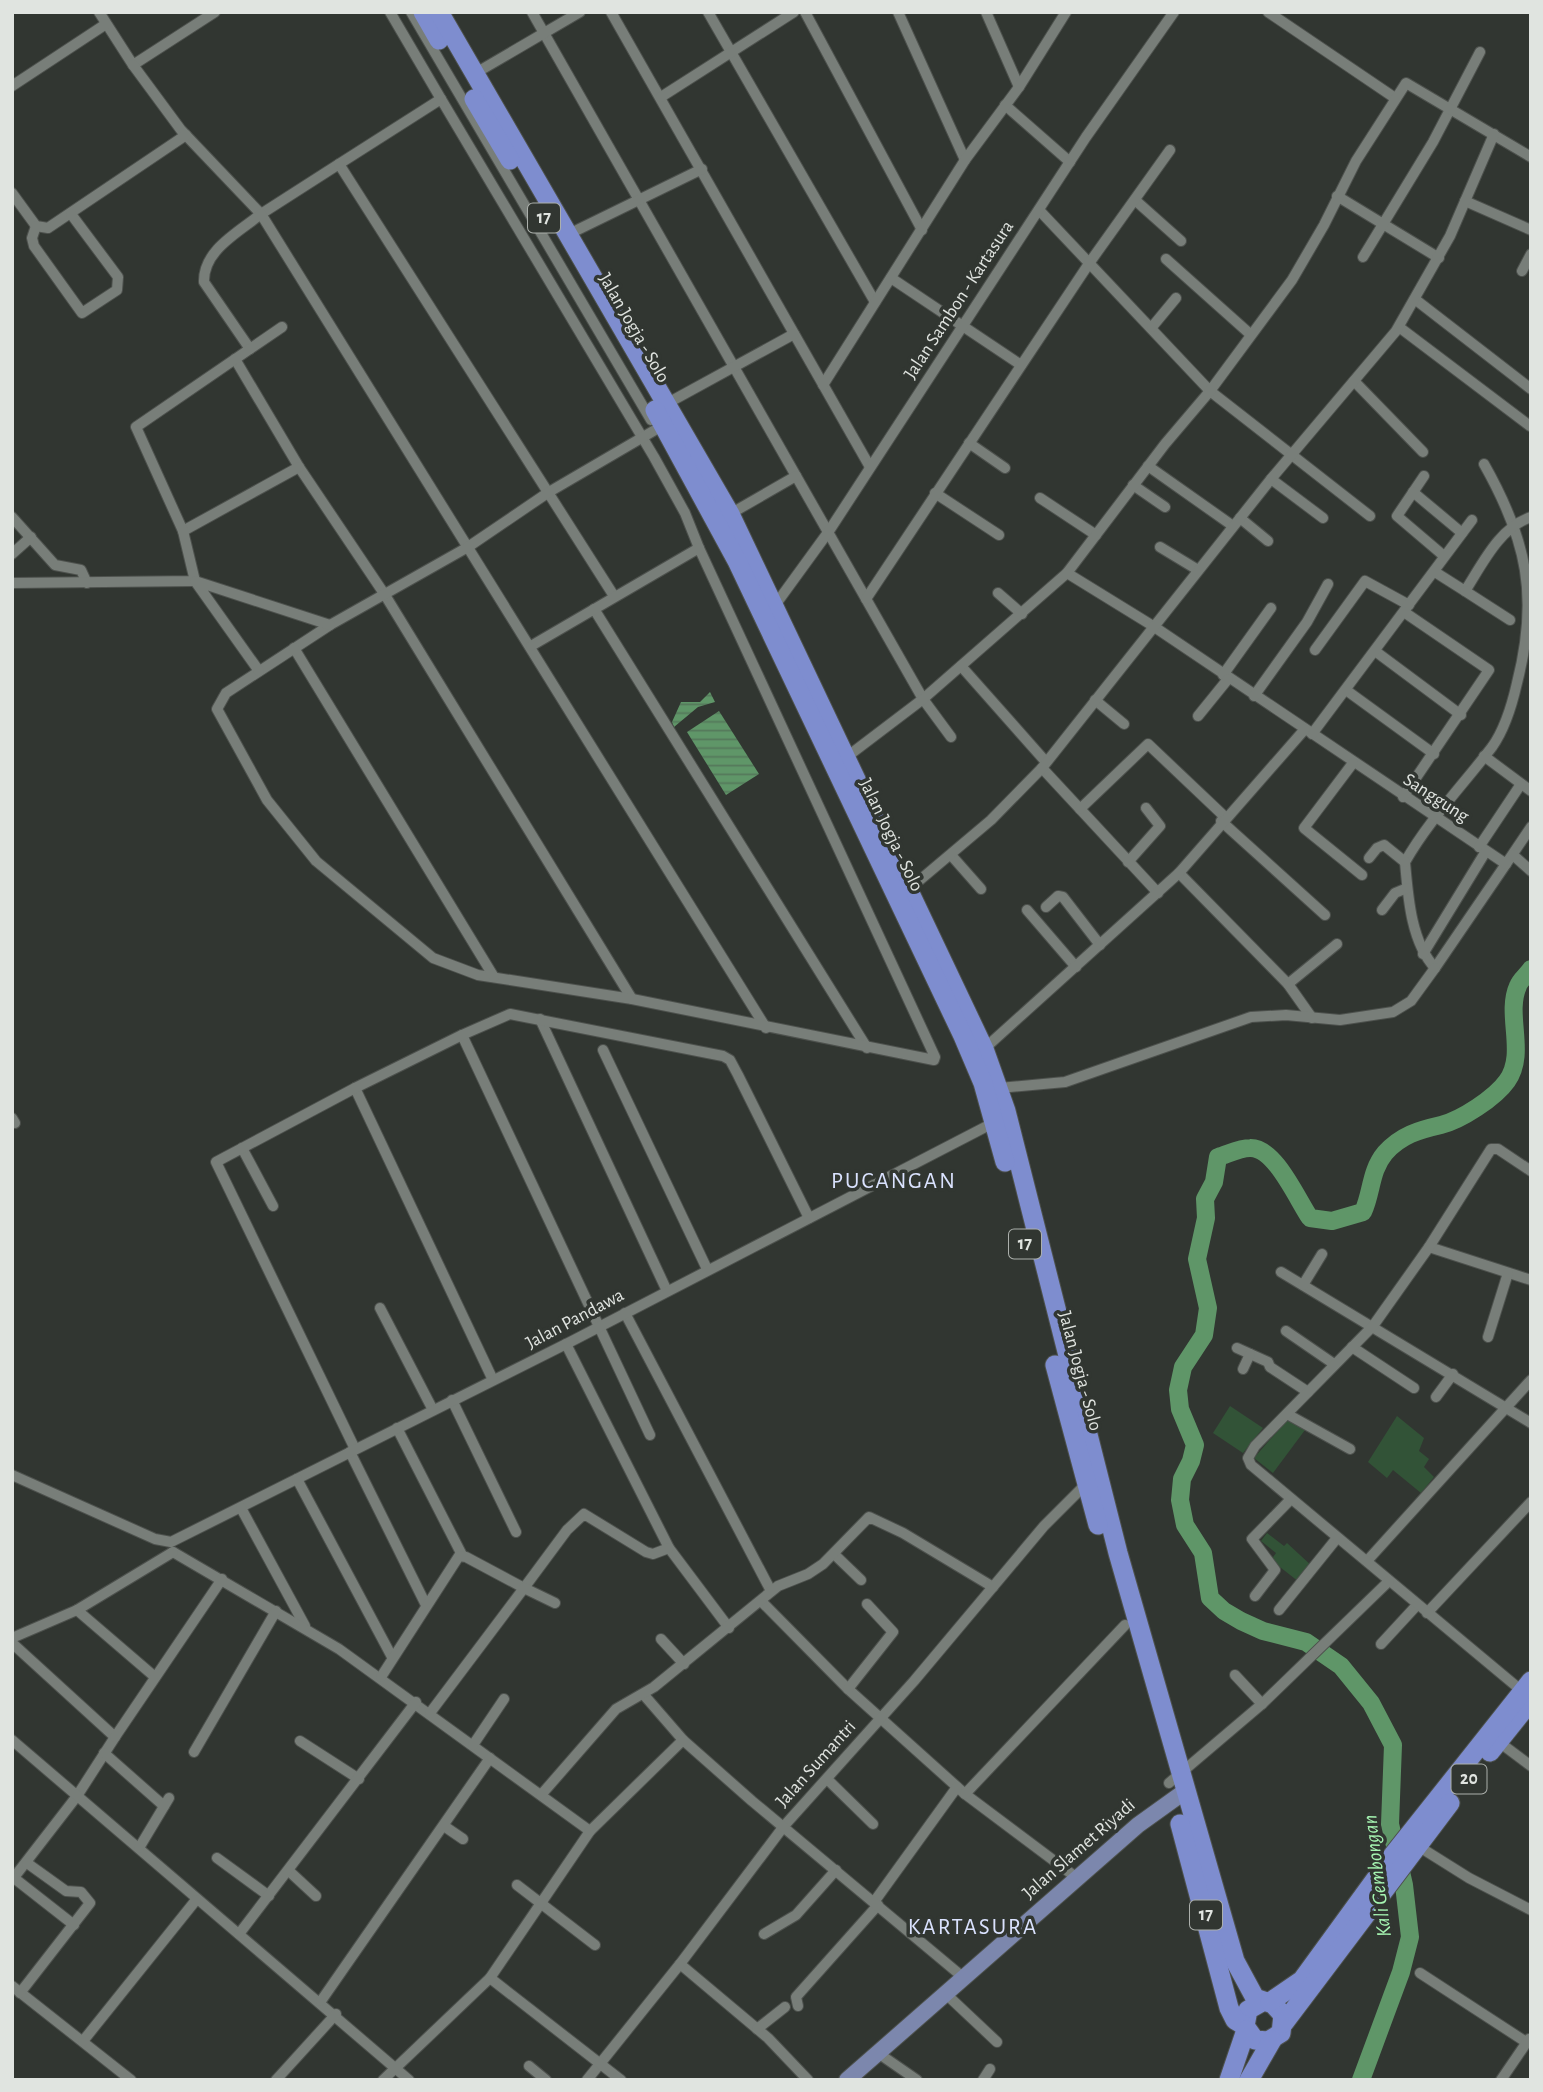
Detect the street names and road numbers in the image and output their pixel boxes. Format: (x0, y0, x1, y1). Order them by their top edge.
road number: 17 (528, 204, 560, 232)
street label: Jalan Sambon - Kartasura (901, 217, 1017, 383)
street label: Jalan Jogja - Solo (595, 270, 673, 386)
street label: Sanggung (1400, 770, 1473, 827)
street label: Jalan Jogja - Solo (856, 776, 926, 894)
road number: 17 (1009, 1230, 1041, 1259)
street label: Jalan Pandawa (523, 1285, 627, 1353)
street label: Jalan Jogja - Solo (1055, 1309, 1105, 1433)
street label: Jalan Sumantri (772, 1717, 860, 1811)
road number: 20 (1452, 1764, 1486, 1794)
street label: Jalan Slamet Riyadi (1019, 1795, 1139, 1903)
road number: 17 (1190, 1900, 1222, 1929)

